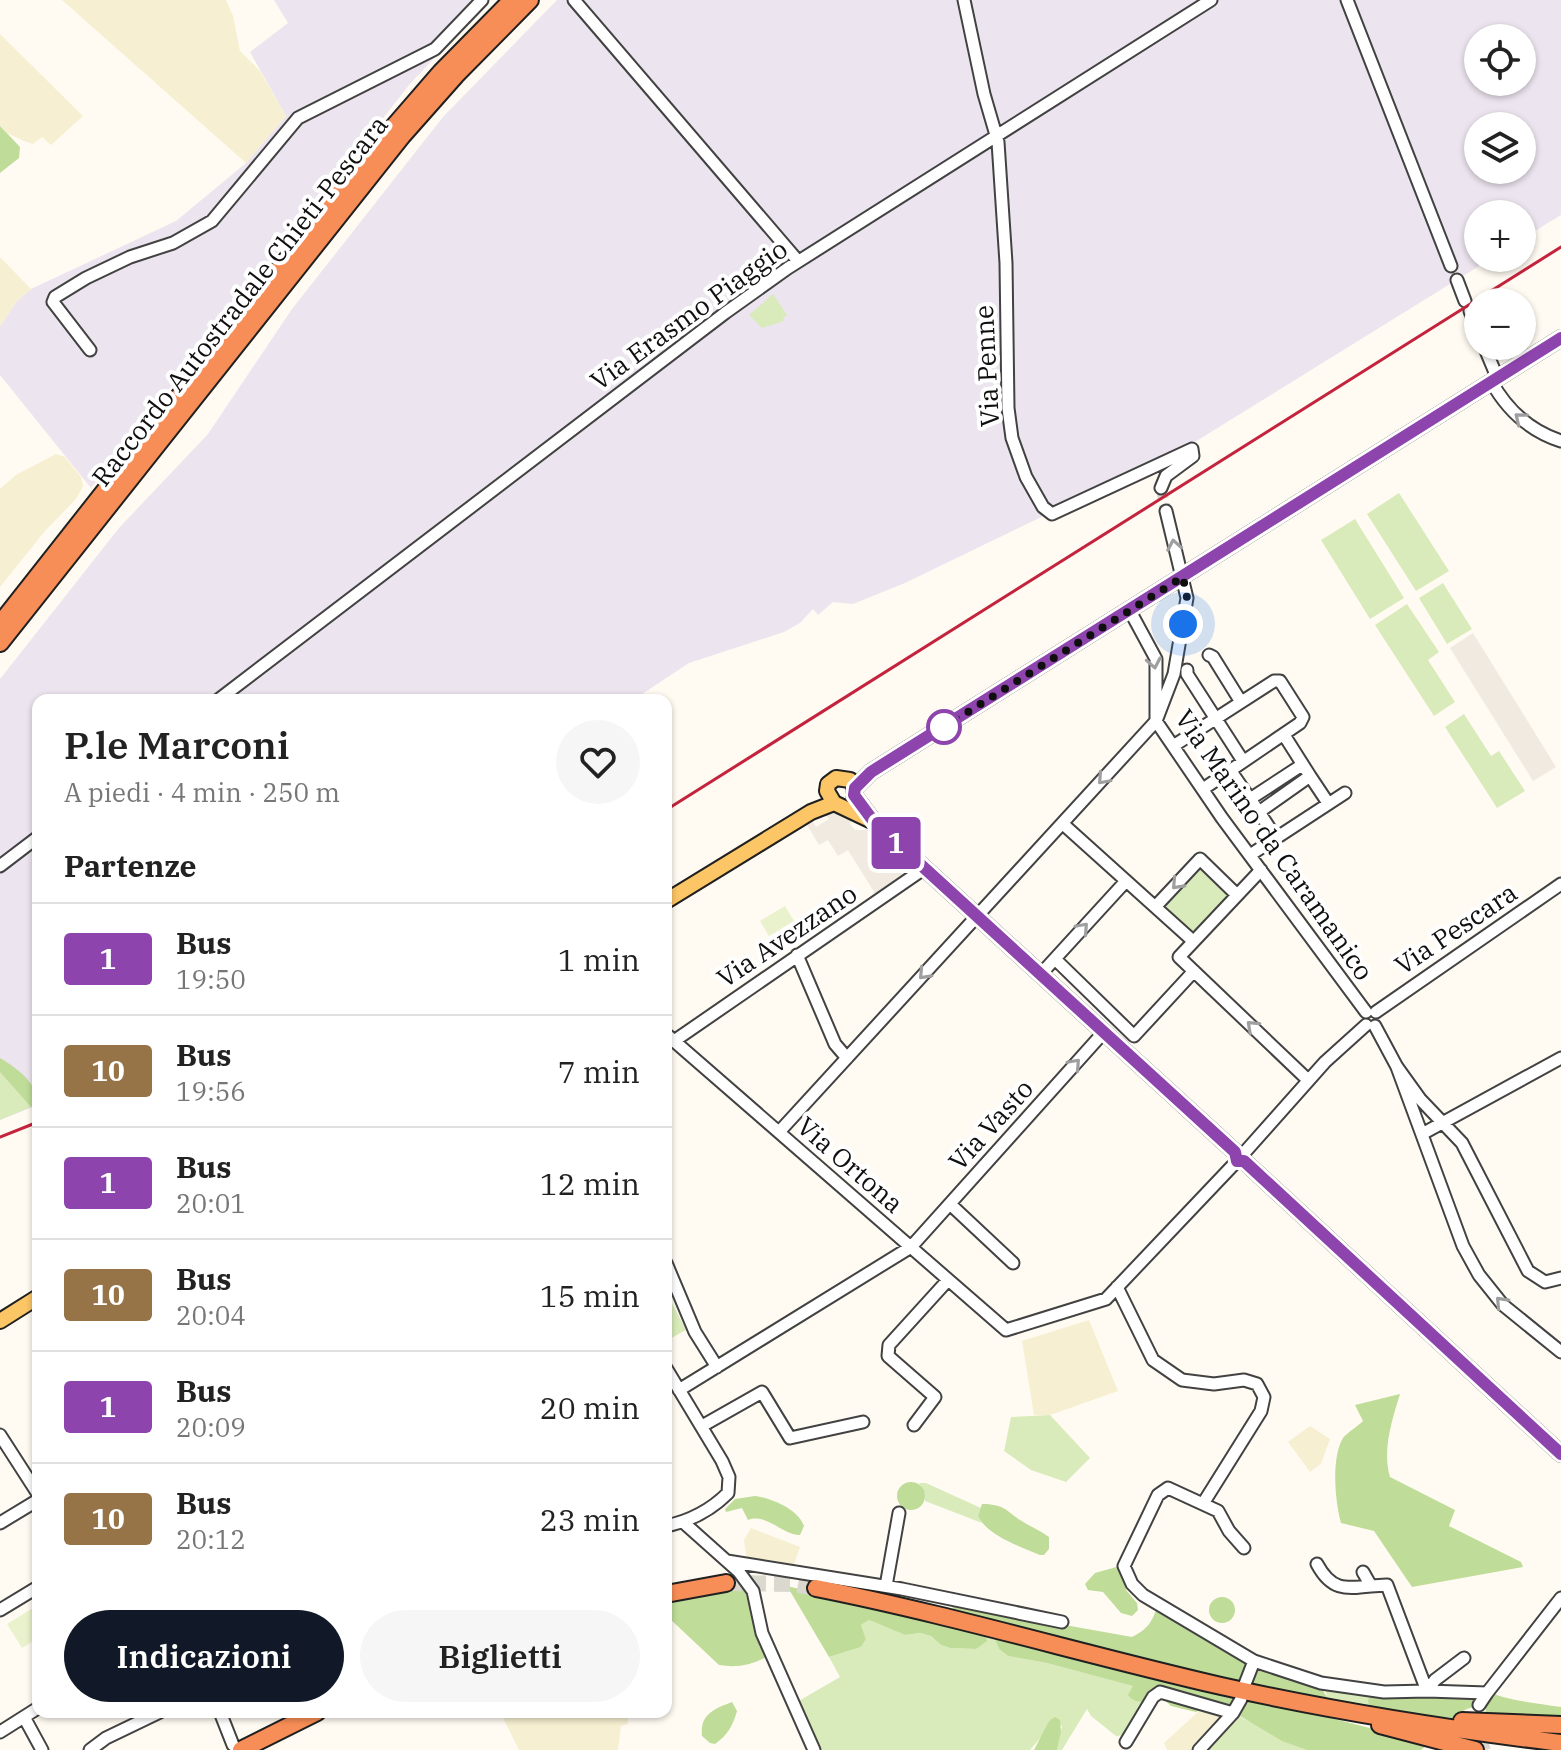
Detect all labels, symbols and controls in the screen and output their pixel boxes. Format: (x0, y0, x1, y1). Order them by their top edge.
map controls (1464, 24, 1536, 360)
button: locate (1464, 24, 1536, 96)
street label: Raccordo Autostradale Chieti-Pescara (84, 108, 395, 493)
button: layers (1464, 112, 1536, 184)
button: + (1464, 200, 1536, 272)
street label: Via Erasmo Piaggio (583, 231, 794, 397)
button: − (1464, 288, 1536, 360)
street label: Via Penne (966, 304, 1006, 428)
one-way arrow (1515, 413, 1530, 427)
one-way arrow (1167, 538, 1184, 551)
your location (1163, 604, 1203, 644)
one-way arrow (1144, 657, 1161, 670)
street label: Via Marino da Caramanico (1168, 702, 1381, 987)
unlabelled marker (927, 710, 961, 744)
text: P.le Marconi (64, 720, 289, 769)
button: heart (556, 720, 640, 804)
one-way arrow (1098, 770, 1113, 784)
text: A piedi · 4 min · 250 m (64, 775, 340, 809)
line badge: 1 (870, 817, 922, 869)
text: 1 (888, 824, 904, 861)
text: Partenze (64, 846, 196, 885)
one-way arrow (1171, 875, 1186, 889)
street label: Via Pescara (1388, 875, 1523, 982)
street label: Via Avezzano (710, 876, 863, 994)
one-way arrow (1073, 922, 1088, 937)
text: Bus (176, 923, 231, 962)
text: 1 (100, 940, 116, 977)
text: 1 min (558, 940, 640, 979)
text: 19:50 (176, 962, 246, 996)
one-way arrow (920, 965, 934, 980)
one-way arrow (1247, 1021, 1261, 1036)
text: Bus (176, 1035, 231, 1074)
text: 10 (91, 1052, 125, 1089)
text: 7 min (558, 1052, 640, 1091)
one-way arrow (1066, 1059, 1080, 1073)
street label: Via Vasto (940, 1072, 1040, 1177)
text: 19:56 (176, 1074, 246, 1108)
street label: Via Ortona (790, 1109, 911, 1220)
text: Bus (176, 1147, 231, 1186)
text: 1 (100, 1164, 116, 1201)
text: 12 min (540, 1164, 640, 1203)
text: 20:01 (176, 1186, 246, 1220)
text: Bus (176, 1259, 231, 1298)
text: 10 (91, 1276, 125, 1313)
text: 15 min (540, 1276, 640, 1315)
one-way arrow (1496, 1297, 1511, 1311)
text: 20:04 (176, 1298, 246, 1332)
text: Bus (176, 1371, 231, 1410)
text: 1 (100, 1388, 116, 1425)
text: 20 min (540, 1388, 640, 1427)
text: 20:09 (176, 1410, 246, 1444)
text: Bus (176, 1483, 231, 1522)
text: 10 (91, 1500, 125, 1537)
text: 23 min (540, 1500, 640, 1539)
text: 20:12 (176, 1522, 246, 1556)
button: Indicazioni (64, 1610, 344, 1702)
button: Biglietti (360, 1610, 640, 1702)

